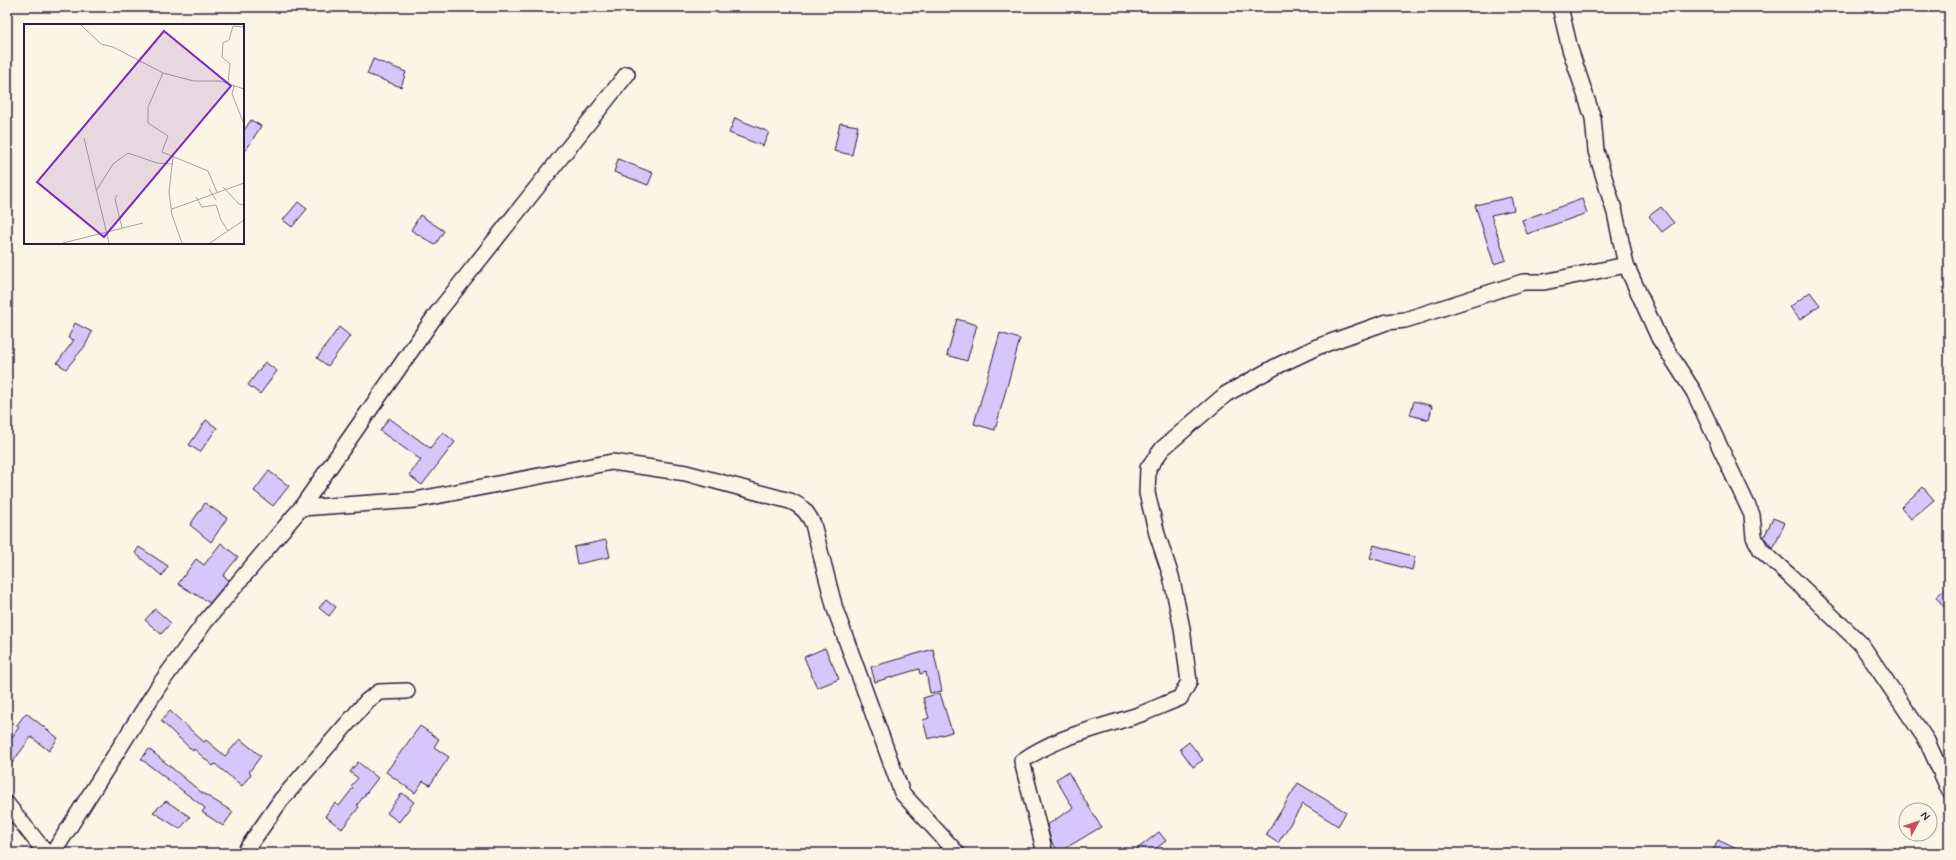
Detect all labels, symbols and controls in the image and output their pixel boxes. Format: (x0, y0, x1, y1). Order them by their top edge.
inset map (24, 24, 244, 244)
north arrow (1898, 802, 1938, 842)
text: N (1917, 809, 1933, 824)

